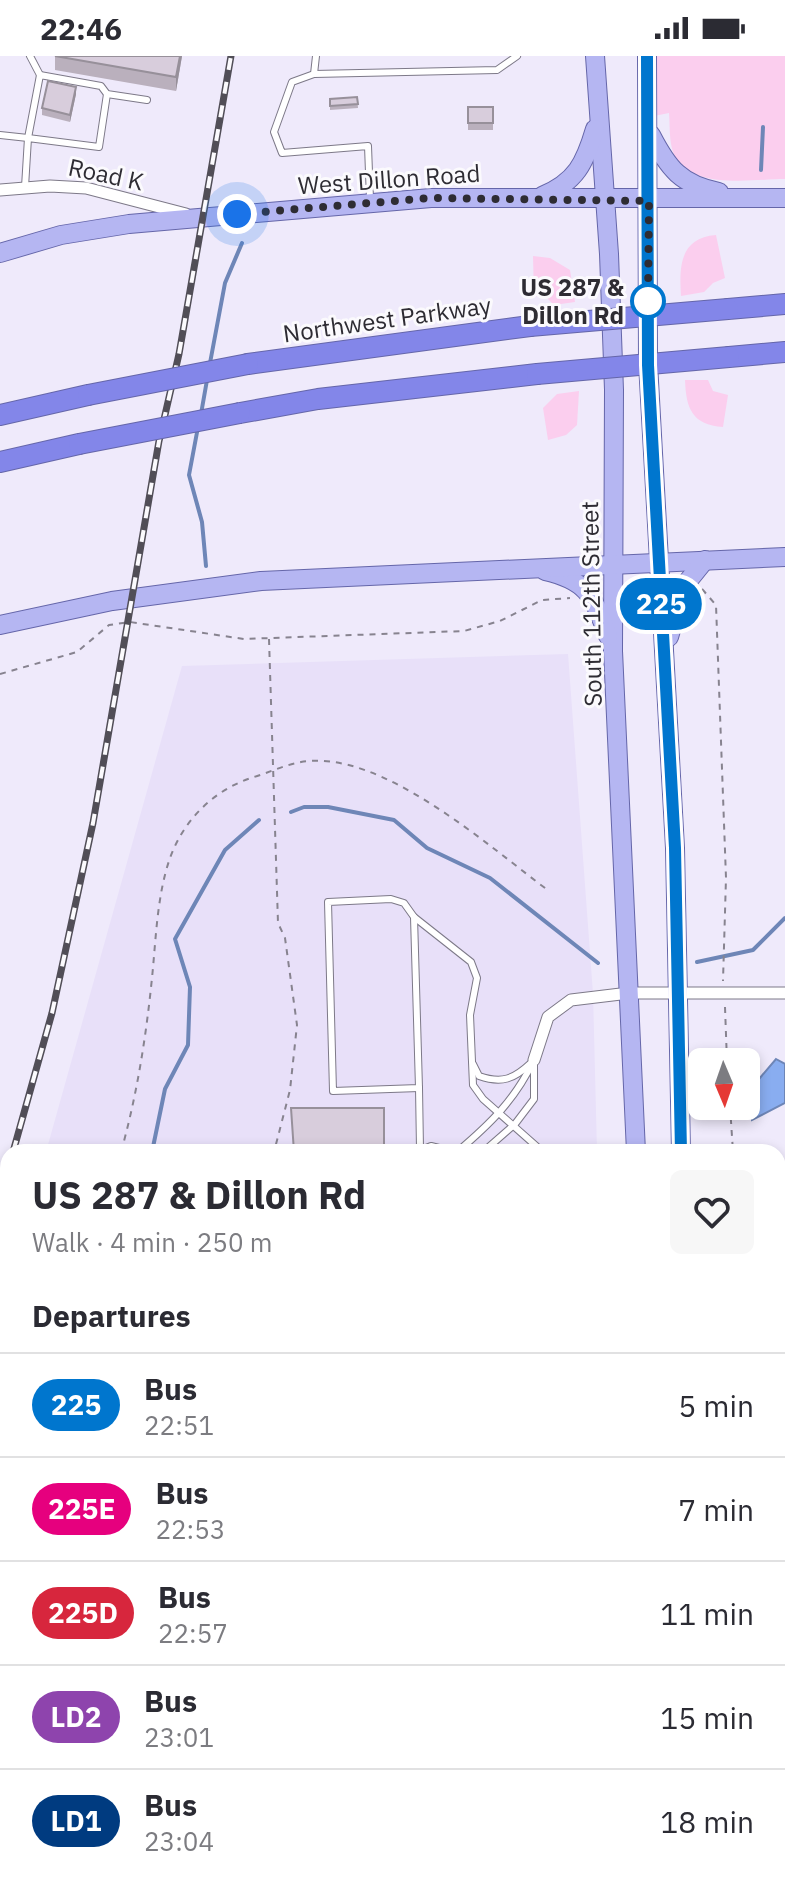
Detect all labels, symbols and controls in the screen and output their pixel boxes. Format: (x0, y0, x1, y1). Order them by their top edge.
text: 22:46 (40, 9, 122, 48)
street label: Road K (65, 150, 147, 198)
street label: West Dillon Road (297, 157, 481, 201)
your location (217, 194, 257, 234)
place label: US 287 & Dillon Rd (521, 271, 625, 331)
marker: US 287 & Dillon Rd (631, 284, 665, 318)
street label: Northwest Parkway (281, 289, 493, 349)
street label: South 112th Street (573, 501, 609, 707)
line badge: 225 (615, 578, 707, 630)
text: 225 (636, 585, 686, 622)
north arrow (688, 1048, 760, 1120)
map controls (688, 1048, 760, 1120)
text: US 287 & Dillon Rd (32, 1170, 366, 1219)
button: heart (670, 1170, 754, 1254)
text: Walk · 4 min · 250 m (32, 1225, 272, 1259)
text: Departures (32, 1296, 191, 1335)
text: Bus (144, 1369, 197, 1408)
text: 225 (51, 1386, 101, 1423)
text: 5 min (678, 1386, 754, 1425)
text: 22:51 (144, 1408, 214, 1442)
text: Bus (155, 1473, 208, 1512)
text: 225E (48, 1490, 115, 1527)
text: 7 min (678, 1490, 754, 1529)
text: 22:53 (155, 1512, 225, 1546)
text: Bus (158, 1577, 211, 1616)
text: 225D (48, 1594, 118, 1631)
text: 11 min (660, 1594, 754, 1633)
text: 22:57 (158, 1616, 228, 1650)
text: Bus (144, 1681, 197, 1720)
text: LD2 (50, 1698, 102, 1735)
text: 15 min (660, 1698, 754, 1737)
text: 23:01 (144, 1720, 214, 1754)
text: Bus (144, 1785, 197, 1824)
text: LD1 (50, 1802, 102, 1839)
text: 18 min (660, 1802, 754, 1841)
text: 23:04 (144, 1824, 214, 1858)

